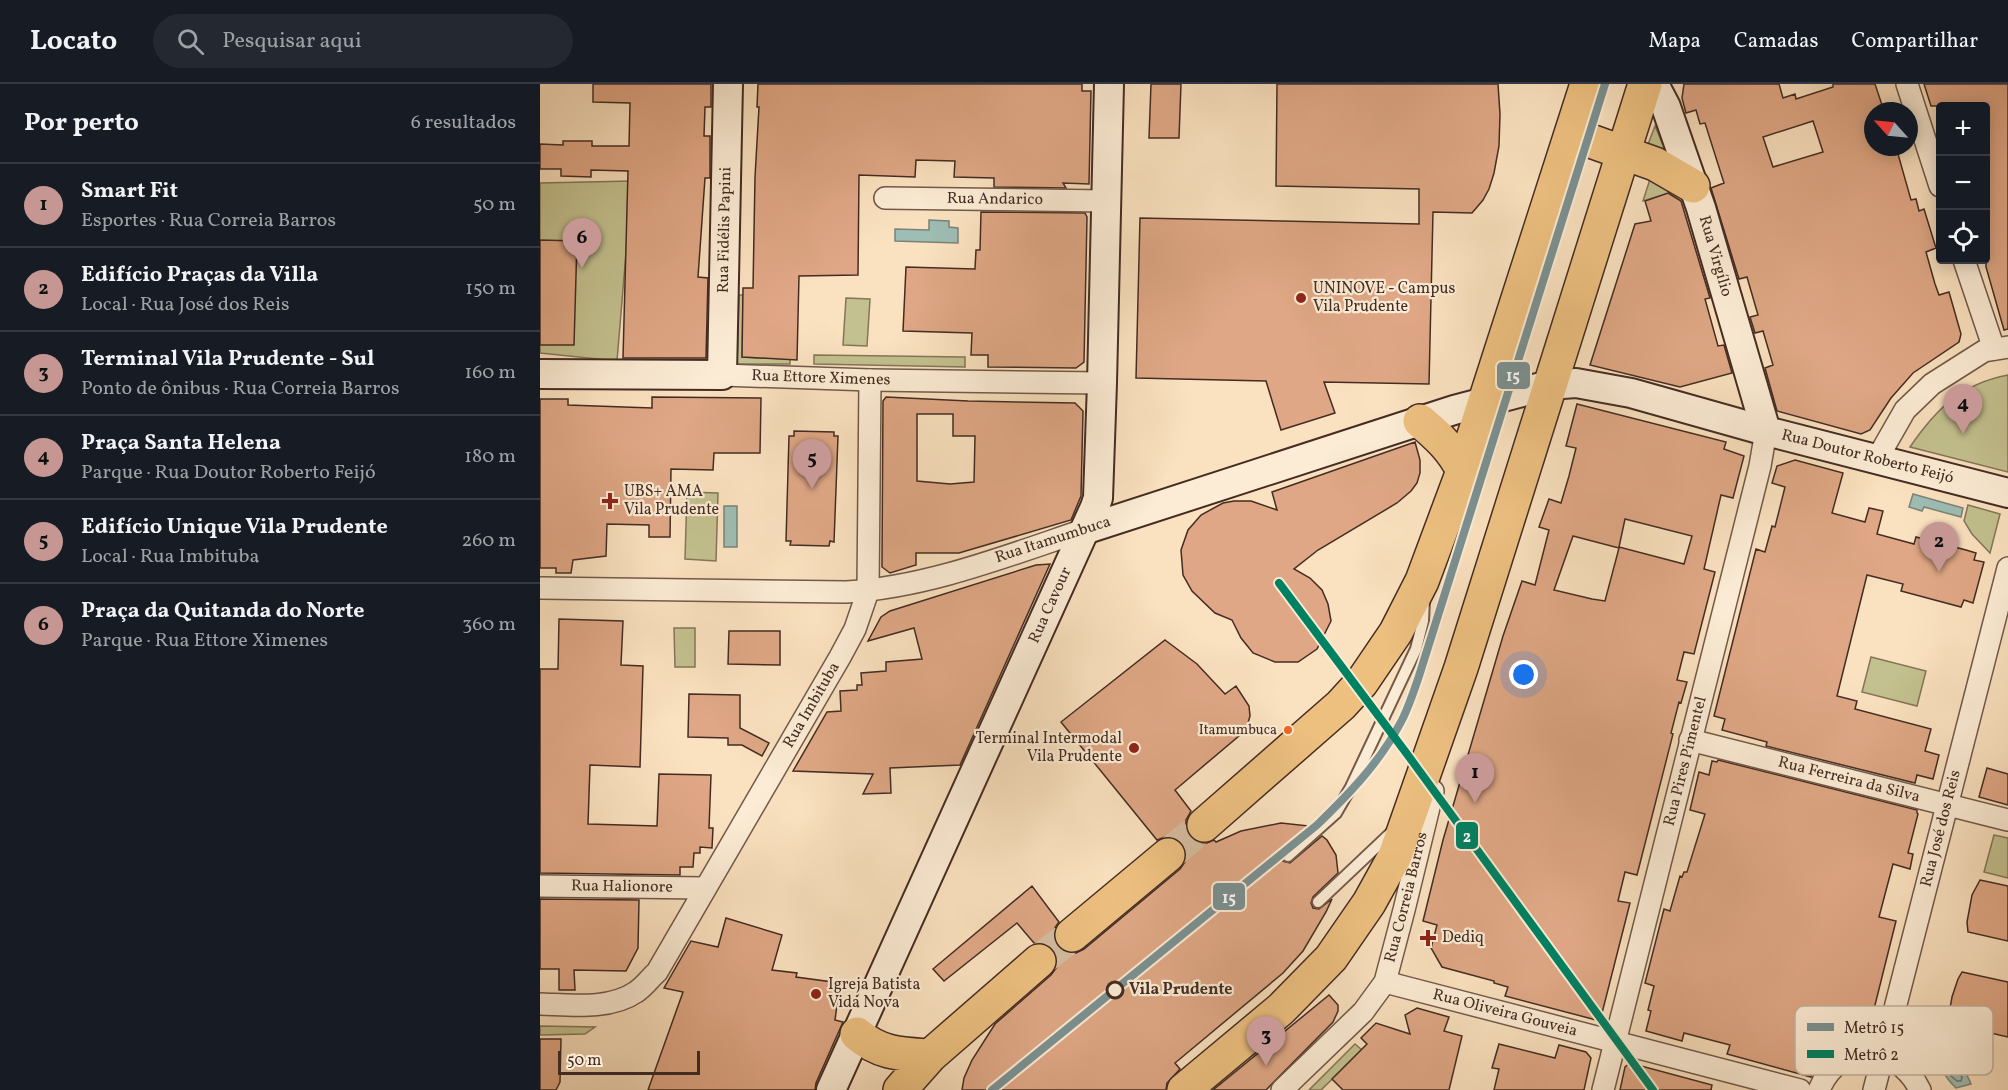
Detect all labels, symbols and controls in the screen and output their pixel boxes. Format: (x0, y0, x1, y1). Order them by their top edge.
search box (153, 14, 573, 68)
text: Locato (30, 22, 117, 61)
icon: search (174, 25, 207, 58)
text: Pesquisar aqui (222, 26, 362, 57)
text: Mapa (1648, 27, 1701, 56)
text: Camadas (1734, 27, 1818, 56)
text: Compartilhar (1851, 27, 1978, 56)
north arrow (1864, 102, 1918, 156)
map controls (1936, 102, 1990, 264)
button: + (1936, 102, 1990, 156)
text: Por perto (24, 105, 139, 141)
text: 6 resultados (411, 109, 516, 137)
button: − (1936, 156, 1990, 210)
street label: Rua Fidélis Papini (713, 166, 737, 293)
text: Smart Fit (81, 176, 178, 207)
street label: Rua Andarico (947, 188, 1043, 211)
text: 1 (39, 191, 48, 219)
text: 50 m (473, 191, 516, 219)
text: Esportes · Rua Correia Barros (81, 207, 336, 235)
button: locate (1936, 210, 1990, 264)
street label: Rua Virgílio (1693, 213, 1737, 299)
pin: 6 (562, 218, 602, 268)
text: Edifício Praças da Villa (81, 260, 318, 291)
text: 2 (38, 275, 49, 303)
text: 150 m (465, 275, 516, 303)
place label: UNINOVE - Campus Vila Prudente (1313, 278, 1455, 318)
text: Local · Rua José dos Reis (81, 291, 290, 319)
marker: UNINOVE - Campus Vila Prudente (1294, 291, 1308, 305)
text: Terminal Vila Prudente - Sul (81, 344, 375, 375)
text: 3 (38, 359, 49, 387)
text: 160 m (464, 359, 516, 387)
line badge: 15 (1496, 361, 1531, 390)
street label: Rua Ettore Ximenes (751, 365, 891, 391)
text: 15 (1506, 366, 1520, 388)
text: Ponto de ônibus · Rua Correia Barros (81, 375, 400, 403)
pin: 4 (1944, 384, 1982, 434)
street label: Rua Doutor Roberto Feijó (1779, 424, 1956, 490)
text: Praça Santa Helena (81, 428, 281, 459)
pin: 5 (792, 440, 832, 489)
text: 4 (37, 443, 50, 471)
text: 180 m (464, 443, 516, 471)
text: Parque · Rua Doutor Roberto Feijó (81, 459, 376, 487)
place label: UBS+ AMA Vila Prudente (624, 481, 719, 521)
marker: UBS+ AMA Vila Prudente (601, 492, 619, 510)
street label: Rua Itamumbuca (992, 511, 1114, 569)
text: Edifício Unique Vila Prudente (81, 512, 388, 543)
pin: 2 (1920, 522, 1958, 572)
text: 5 (39, 527, 48, 555)
text: 260 m (461, 527, 516, 555)
text: Local · Rua Imbituba (81, 543, 260, 571)
street label: Rua Cavour (1024, 563, 1077, 647)
text: Praça da Quitanda do Norte (81, 596, 365, 627)
text: 6 (38, 611, 49, 639)
text: 360 m (462, 611, 516, 639)
text: Parque · Rua Ettore Ximenes (81, 627, 328, 655)
street label: Rua Imbituba (778, 658, 846, 752)
your location (1509, 660, 1538, 689)
street label: Rua Pires Pimentel (1659, 694, 1713, 828)
place label: Itamumbuca (1199, 721, 1277, 740)
marker: Itamumbuca (1282, 724, 1294, 736)
place label: Terminal Intermodal Vila Prudente (976, 728, 1122, 768)
marker: Terminal Intermodal Vila Prudente (1127, 741, 1141, 755)
street label: Rua Ferreira da Silva (1776, 752, 1922, 808)
pin: 1 (1456, 754, 1494, 803)
street label: Rua José dos Reis (1916, 767, 1967, 889)
line badge: 2 (1455, 821, 1479, 850)
text: 2 (1463, 827, 1471, 849)
street label: Rua Correia Barros (1380, 830, 1434, 965)
street label: Rua Halionore (571, 875, 673, 899)
line badge: 15 (1212, 882, 1246, 911)
text: 15 (1222, 888, 1236, 910)
place label: Dediq (1442, 927, 1484, 949)
marker: Dediq (1419, 929, 1437, 947)
place label: Igreja Batista Vida Nova (828, 974, 920, 1014)
place label: Vila Prudente (1129, 979, 1233, 1001)
marker: Vila Prudente (1106, 981, 1124, 999)
street label: Rua Oliveira Gouveia (1430, 984, 1580, 1043)
marker: Igreja Batista Vida Nova (809, 987, 823, 1001)
legend (1795, 1006, 1993, 1075)
pin: 3 (1246, 1016, 1286, 1066)
text: Metrô 15 (1844, 1018, 1904, 1040)
text: Metrô 2 (1844, 1045, 1899, 1067)
scale bar (558, 1048, 700, 1076)
text: 50 m (567, 1050, 601, 1072)

